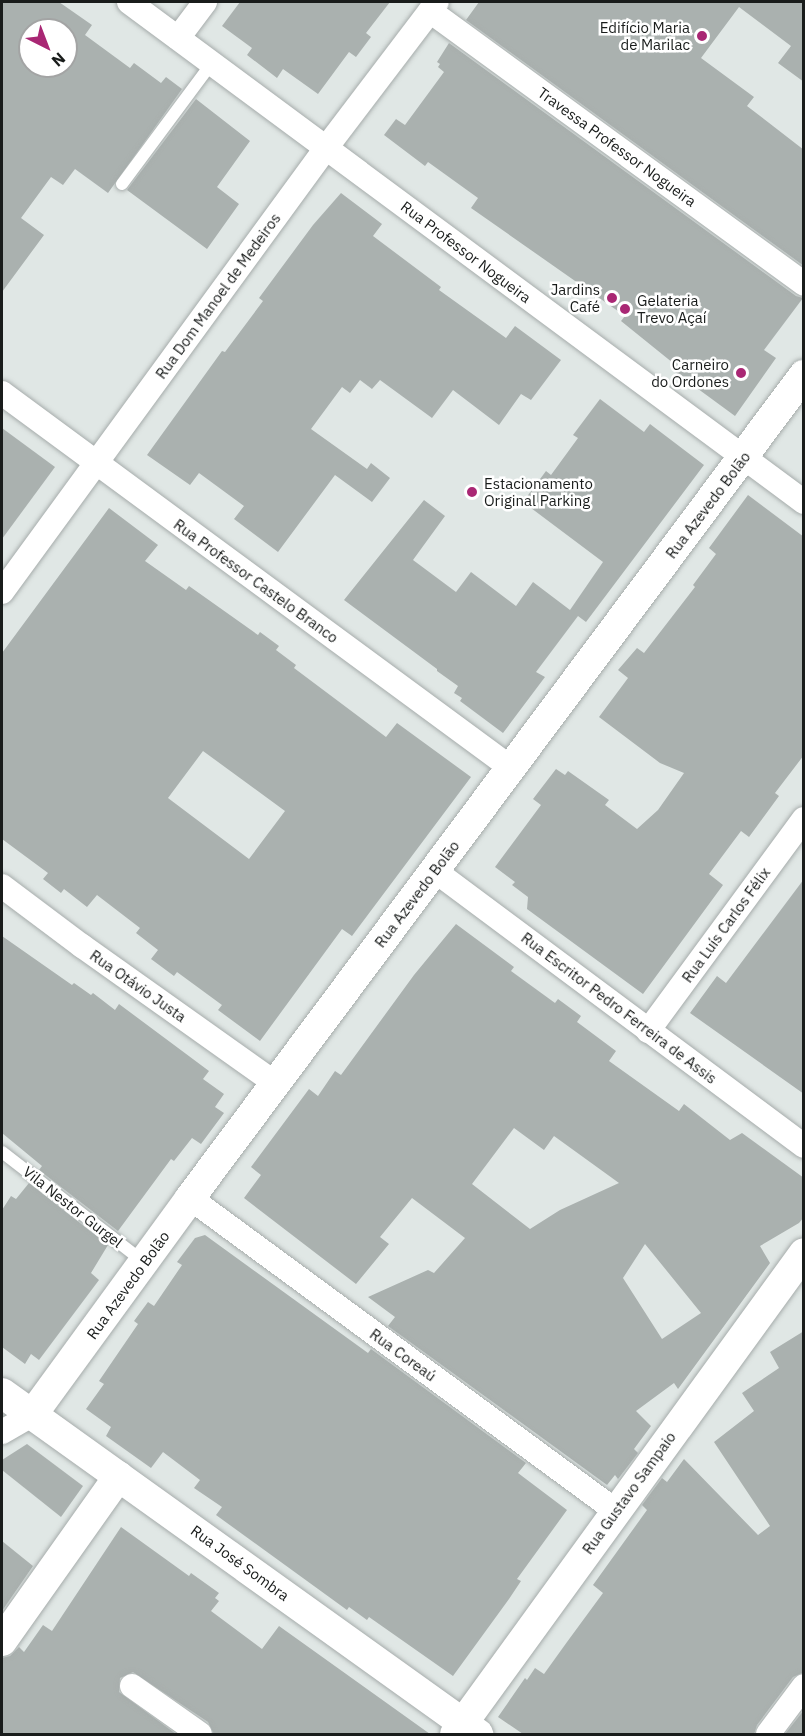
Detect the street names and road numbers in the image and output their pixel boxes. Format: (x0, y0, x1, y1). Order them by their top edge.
street label: Travessa Professor Nogueira (534, 83, 700, 211)
street label: Rua Professor Nogueira (397, 197, 535, 307)
street label: Rua Dom Manoel de Medeiros (152, 210, 284, 382)
street label: Rua Azevedo Bolão (662, 448, 754, 562)
street label: Rua Professor Castelo Branco (170, 515, 342, 647)
street label: Rua Azevedo Bolão (371, 837, 463, 951)
street label: Rua Luís Carlos Félix (678, 864, 774, 986)
street label: Rua Escritor Pedro Ferreira de Assis (518, 929, 720, 1087)
street label: Rua Otávio Justa (86, 946, 190, 1026)
street label: Vila Nestor Gurgel (20, 1163, 126, 1251)
street label: Rua Azevedo Bolão (83, 1227, 173, 1343)
street label: Rua Coreaú (366, 1325, 440, 1385)
street label: Rua Gustavo Sampaio (579, 1428, 679, 1558)
street label: Rua José Sombra (187, 1521, 293, 1605)

